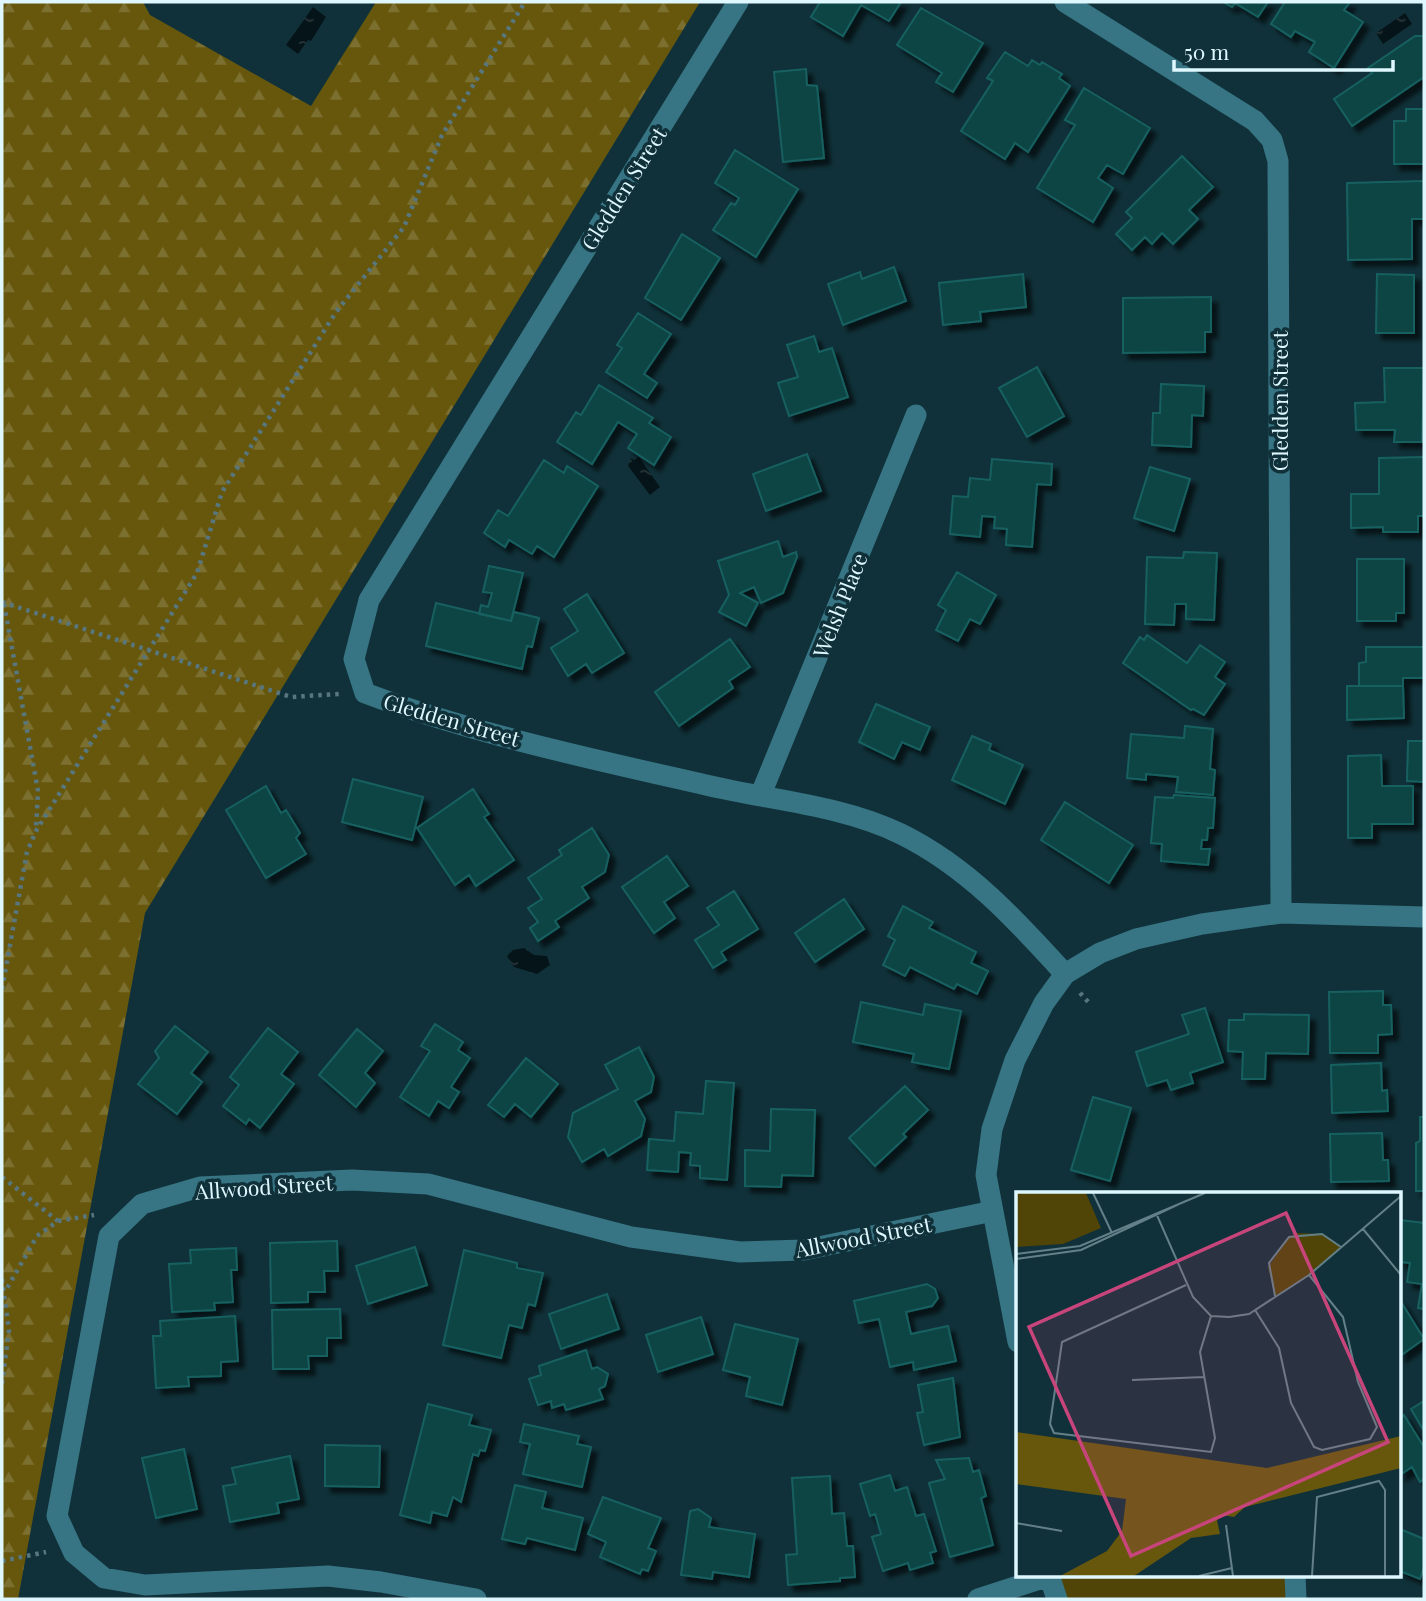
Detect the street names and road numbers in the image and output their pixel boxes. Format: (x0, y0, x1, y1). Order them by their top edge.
street label: Gledden Street (574, 121, 672, 255)
street label: Gledden Street (1265, 330, 1293, 471)
street label: Welsh Place (805, 549, 873, 662)
street label: Gledden Street (381, 686, 524, 752)
street label: Allwood Street (193, 1167, 334, 1205)
street label: Allwood Street (792, 1209, 934, 1263)

